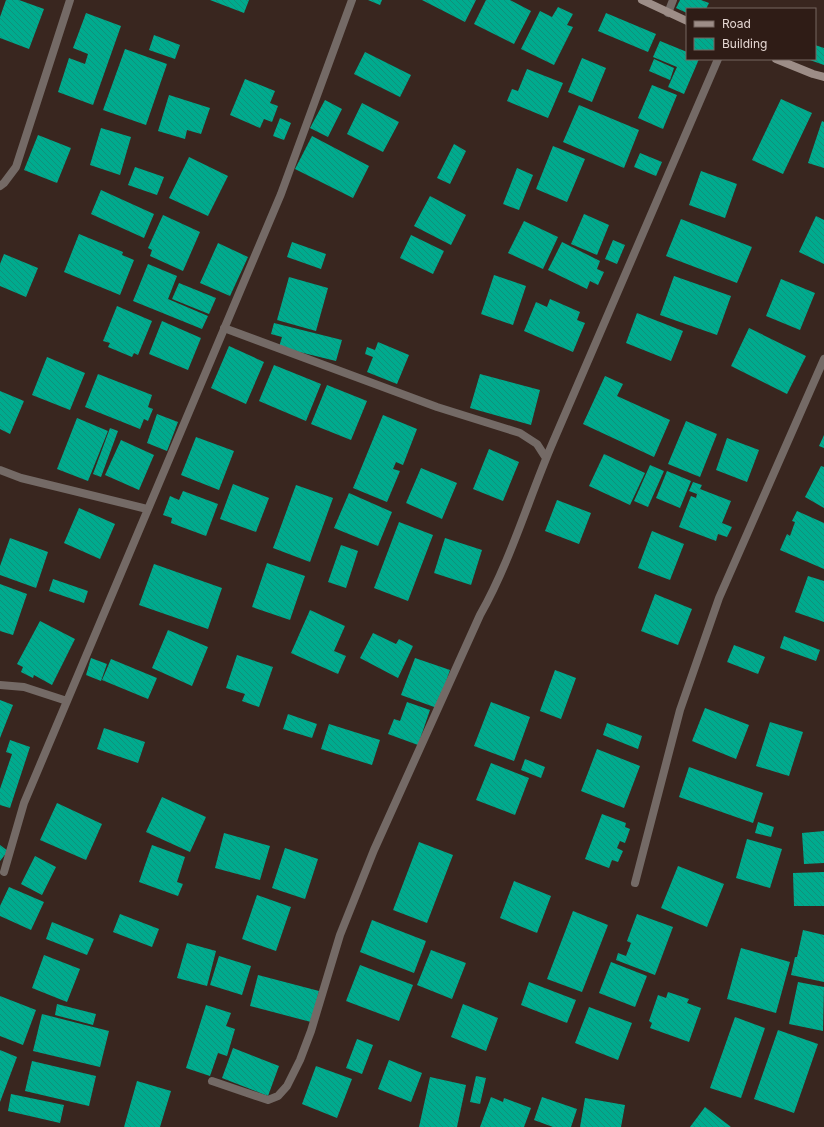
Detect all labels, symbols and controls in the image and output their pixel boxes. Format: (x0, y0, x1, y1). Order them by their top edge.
legend (686, 8, 816, 60)
text: Road (722, 16, 751, 31)
text: Building (722, 36, 767, 51)

